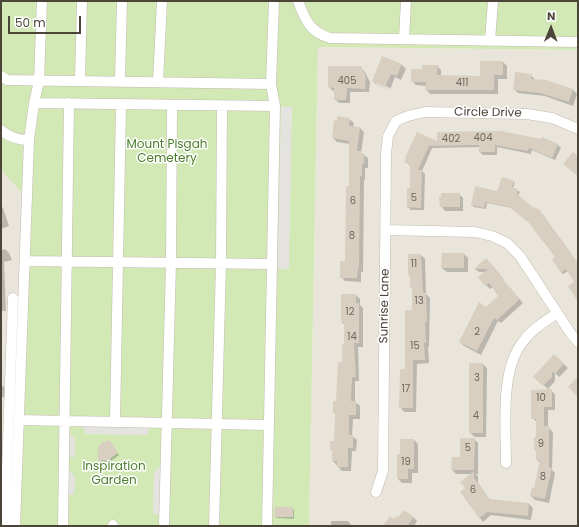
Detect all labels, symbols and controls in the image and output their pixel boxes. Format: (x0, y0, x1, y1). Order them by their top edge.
scale bar (10, 8, 83, 34)
north arrow (531, 8, 571, 48)
text: N (547, 8, 555, 24)
text: 50 m (15, 14, 46, 31)
house number: 405 (338, 75, 356, 87)
house number: 411 (456, 77, 468, 89)
street label: Circle Drive (454, 105, 522, 121)
house number: 404 (474, 132, 492, 144)
house number: 402 (442, 133, 460, 145)
park label: Mount Pisgah Cemetery (126, 138, 208, 166)
house number: 5 (411, 192, 417, 204)
house number: 6 (350, 195, 356, 207)
house number: 8 (349, 230, 355, 242)
house number: 11 (411, 258, 417, 270)
street label: Sunrise Lane (377, 268, 393, 344)
house number: 13 (414, 295, 424, 307)
house number: 12 (346, 306, 354, 318)
house number: 2 (474, 326, 480, 338)
house number: 14 (347, 331, 357, 343)
house number: 15 (410, 340, 420, 352)
house number: 3 (474, 372, 480, 384)
house number: 17 (402, 383, 410, 395)
house number: 10 (536, 392, 546, 404)
house number: 4 (473, 410, 479, 422)
house number: 9 (538, 438, 544, 450)
house number: 5 (465, 442, 471, 454)
house number: 19 (401, 456, 411, 468)
park label: Inspiration Garden (82, 460, 146, 488)
house number: 8 (540, 471, 546, 483)
house number: 6 (470, 484, 476, 496)

